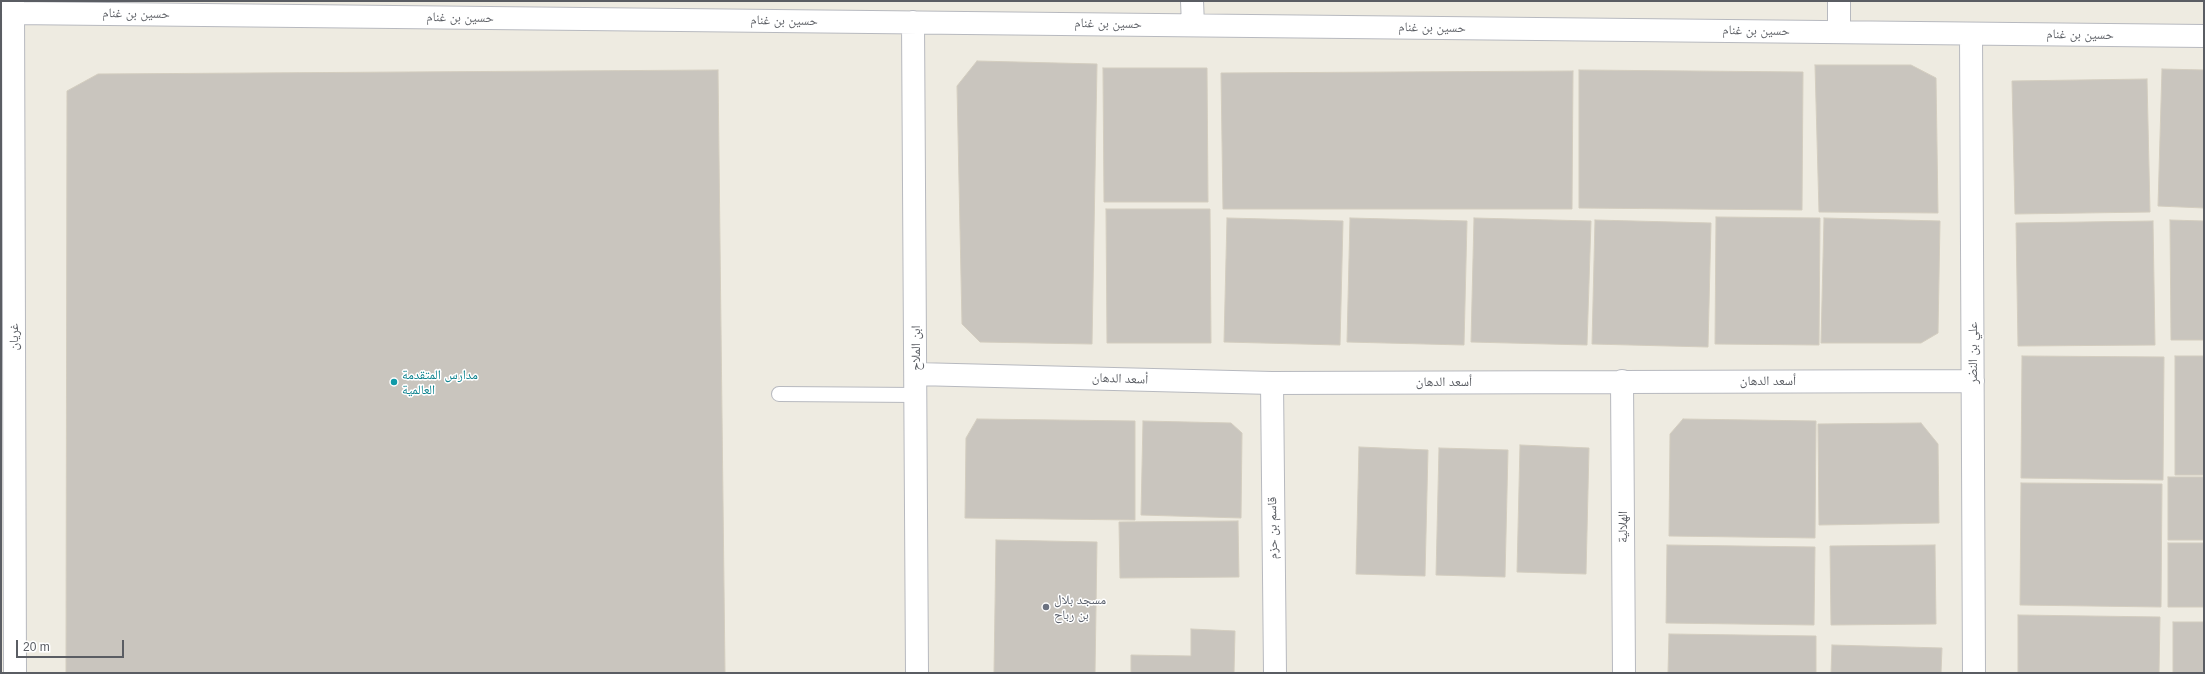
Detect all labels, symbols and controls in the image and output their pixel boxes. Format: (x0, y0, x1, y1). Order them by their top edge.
street label: حسين بن غنام (102, 6, 170, 22)
street label: حسين بن غنام (426, 10, 494, 26)
street label: حسين بن غنام (750, 13, 818, 29)
street label: حسين بن غنام (1074, 16, 1142, 32)
street label: حسين بن غنام (1398, 20, 1466, 36)
street label: حسين بن غنام (1722, 23, 1790, 39)
street label: حسين بن غنام (2046, 27, 2114, 43)
street label: علي بن النضر (1965, 322, 1981, 384)
street label: غريان (6, 323, 22, 351)
street label: ابن الملاح (908, 325, 924, 371)
place label: مدارس المتقدمة العالمية (402, 367, 478, 398)
street label: أسعد الدهان (1092, 370, 1148, 388)
street label: أسعد الدهان (1740, 373, 1796, 389)
street label: أسعد الدهان (1416, 374, 1472, 390)
marker: مدارس المتقدمة العالمية (389, 377, 399, 387)
street label: قاسم بن حزم (1265, 497, 1281, 559)
street label: الهلالية (1615, 511, 1631, 543)
place label: مسجد بلال بن رباح (1054, 592, 1106, 623)
marker: مسجد بلال بن رباح (1041, 602, 1051, 612)
scale bar (18, 632, 126, 658)
text: 20 m (23, 640, 50, 654)

